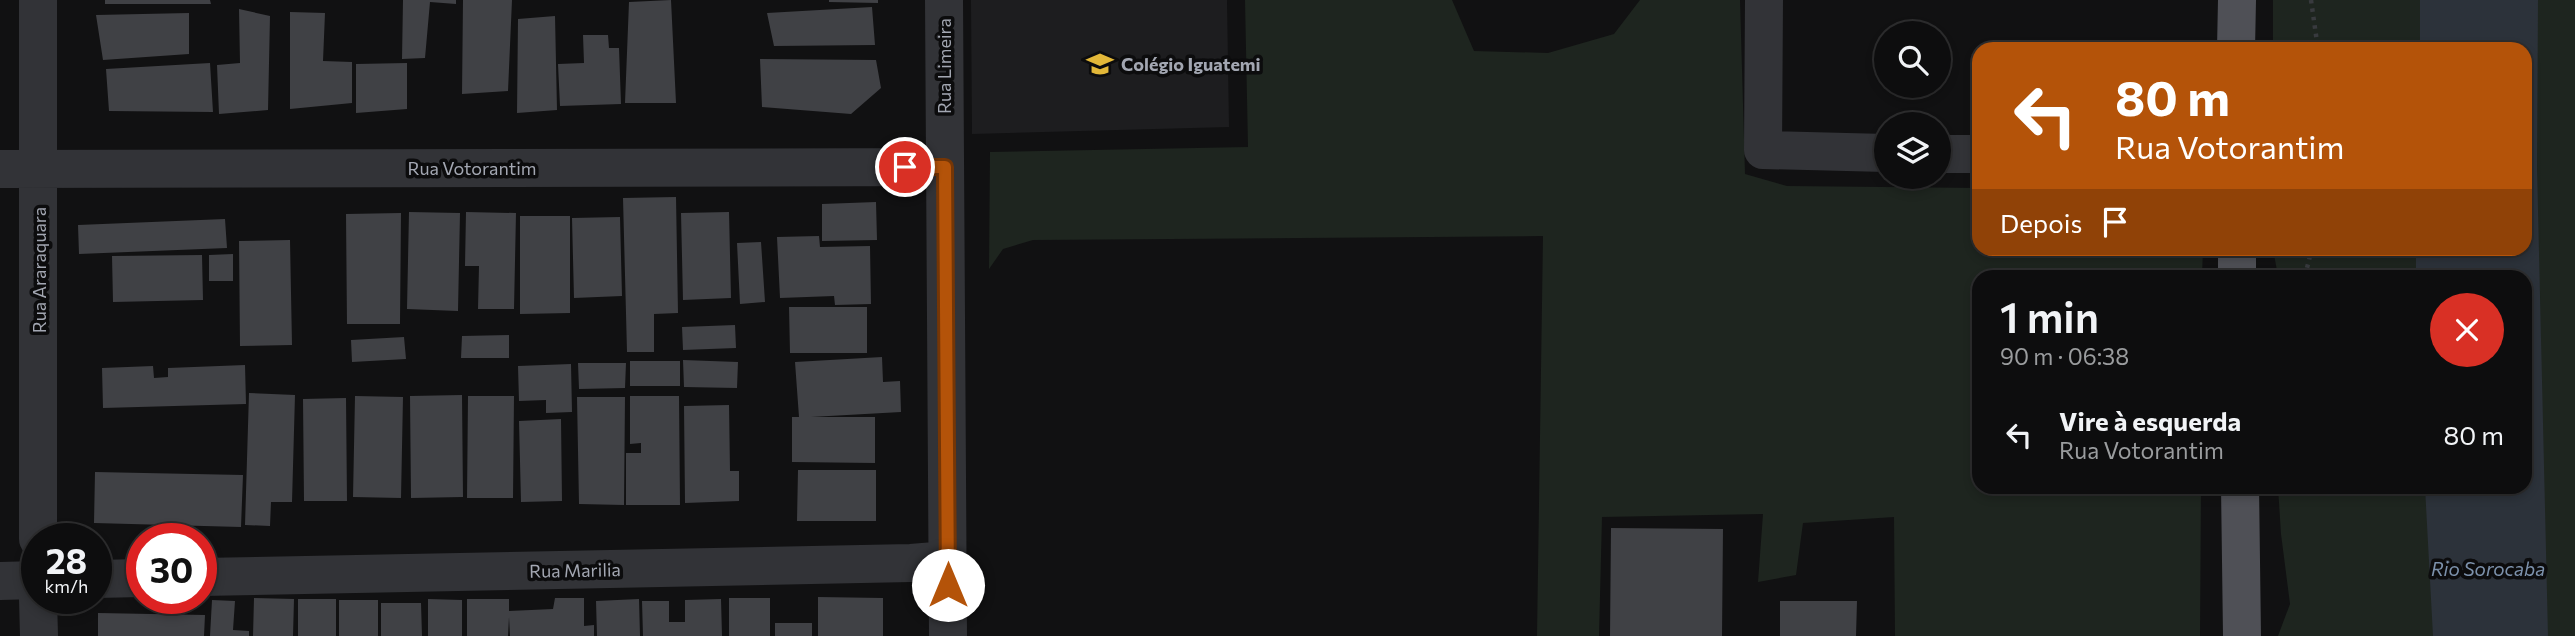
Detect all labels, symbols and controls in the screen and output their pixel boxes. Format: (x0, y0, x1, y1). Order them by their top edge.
street label: Rua Limeira (933, 18, 955, 114)
map controls (1874, 21, 1951, 189)
button: search (1874, 21, 1951, 98)
school or university icon: Colégio Iguatemi (1085, 49, 1115, 79)
place label: Colégio Iguatemi (1121, 53, 1261, 75)
text: 80 m (2115, 66, 2230, 126)
icon: left (2000, 70, 2091, 161)
button: layers (1874, 112, 1951, 189)
text: Rua Votorantim (2115, 126, 2344, 166)
pin (875, 137, 935, 197)
icon: arrive (886, 148, 924, 186)
street label: Rua Votorantim (407, 157, 537, 179)
icon: arrive (2096, 203, 2134, 241)
street label: Rua Araraquara (28, 207, 50, 333)
text: Depois (2000, 207, 2082, 238)
text: 1 min (2000, 290, 2099, 342)
button: close (2430, 293, 2504, 367)
text: 90 m · 06:38 (2000, 342, 2129, 370)
text: Vire à esquerda (2059, 405, 2241, 436)
icon: left (2000, 416, 2038, 454)
text: 80 m (2444, 419, 2504, 450)
text: Rua Votorantim (2059, 436, 2224, 464)
speed limit sign: 30 (126, 523, 217, 614)
text: 28 (46, 538, 87, 581)
position arrow (911, 548, 985, 622)
water label: Rio Sorocaba (2431, 557, 2545, 580)
street label: Rua Marilia (529, 558, 621, 582)
text: km/h (45, 575, 88, 597)

